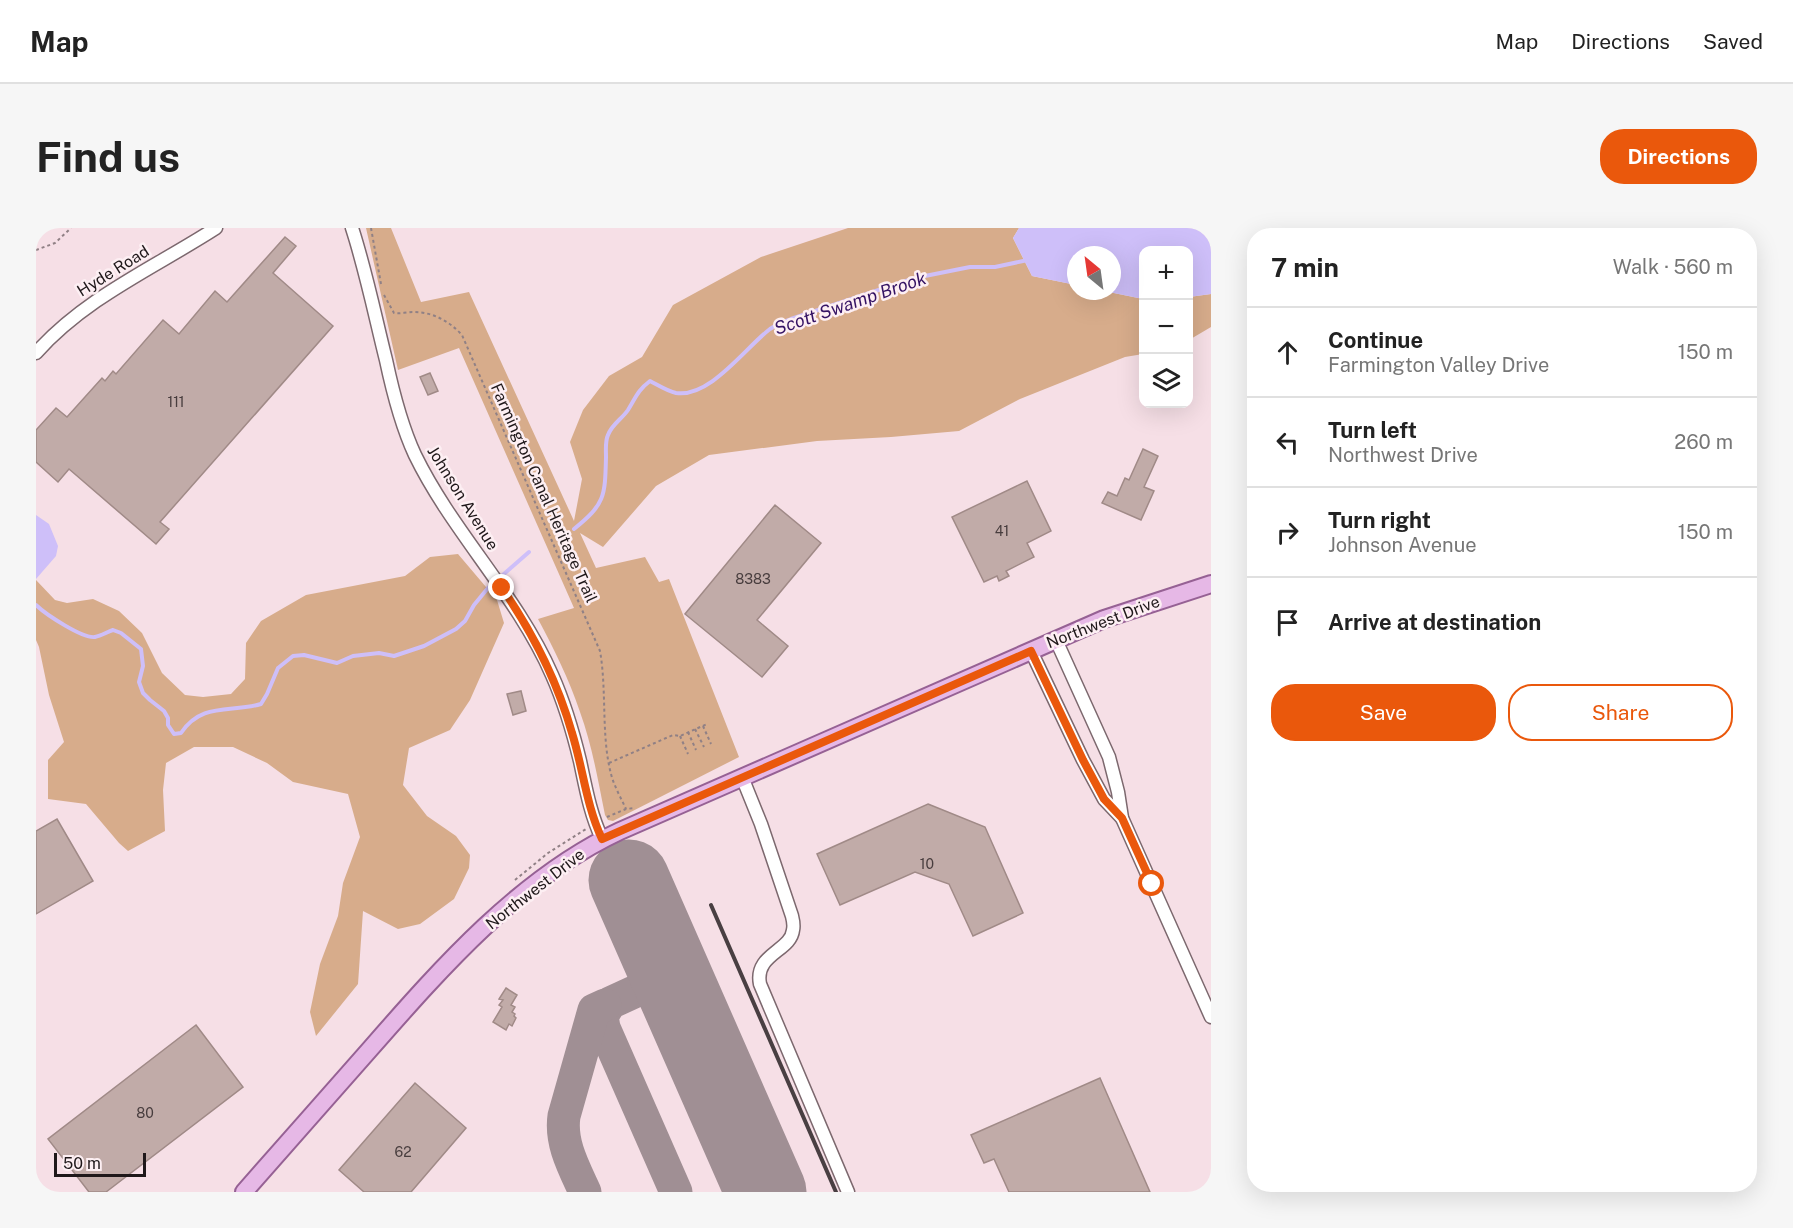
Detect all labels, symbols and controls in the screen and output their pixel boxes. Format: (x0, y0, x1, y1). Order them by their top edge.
text: Map (30, 25, 89, 58)
text: Map (1496, 29, 1538, 54)
text: Directions (1571, 29, 1670, 54)
text: Saved (1703, 29, 1763, 54)
button: Directions (1600, 129, 1757, 184)
text: Find us (36, 132, 180, 181)
street label: Hyde Road (74, 241, 152, 301)
north arrow (1067, 246, 1121, 300)
map controls (1139, 246, 1193, 408)
button: + (1139, 246, 1193, 300)
text: 7 min (1271, 252, 1339, 283)
text: Walk · 560 m (1613, 255, 1733, 279)
water label: Scott Swamp Brook (771, 267, 929, 339)
button: − (1139, 300, 1193, 354)
text: Continue (1328, 327, 1423, 353)
icon: ahead (1271, 336, 1304, 369)
text: 150 m (1678, 340, 1733, 364)
text: Farmington Valley Drive (1328, 353, 1549, 377)
button: layers (1139, 354, 1193, 408)
street label: Farmington Canal Heritage Trail (487, 380, 601, 606)
house number: 111 (167, 394, 185, 410)
text: Turn left (1328, 417, 1417, 443)
icon: left (1271, 426, 1304, 459)
text: 260 m (1674, 430, 1733, 454)
street label: Johnson Avenue (423, 443, 503, 553)
text: Northwest Drive (1328, 443, 1478, 467)
text: Turn right (1328, 507, 1431, 533)
icon: right (1271, 516, 1304, 549)
text: 150 m (1678, 520, 1733, 544)
house number: 41 (995, 523, 1009, 539)
text: Johnson Avenue (1328, 533, 1477, 557)
house number: 8383 (735, 571, 771, 587)
route end (488, 574, 514, 600)
street label: Northwest Drive (1044, 592, 1162, 652)
icon: arrive (1271, 606, 1304, 639)
text: Arrive at destination (1328, 609, 1541, 635)
button: Save (1271, 684, 1496, 741)
button: Share (1508, 684, 1733, 741)
street label: Northwest Drive (482, 845, 588, 933)
house number: 10 (920, 856, 934, 872)
route start (1138, 870, 1164, 896)
house number: 80 (136, 1105, 154, 1121)
house number: 62 (394, 1144, 412, 1160)
scale bar (54, 1150, 146, 1178)
text: 50 m (63, 1154, 101, 1173)

